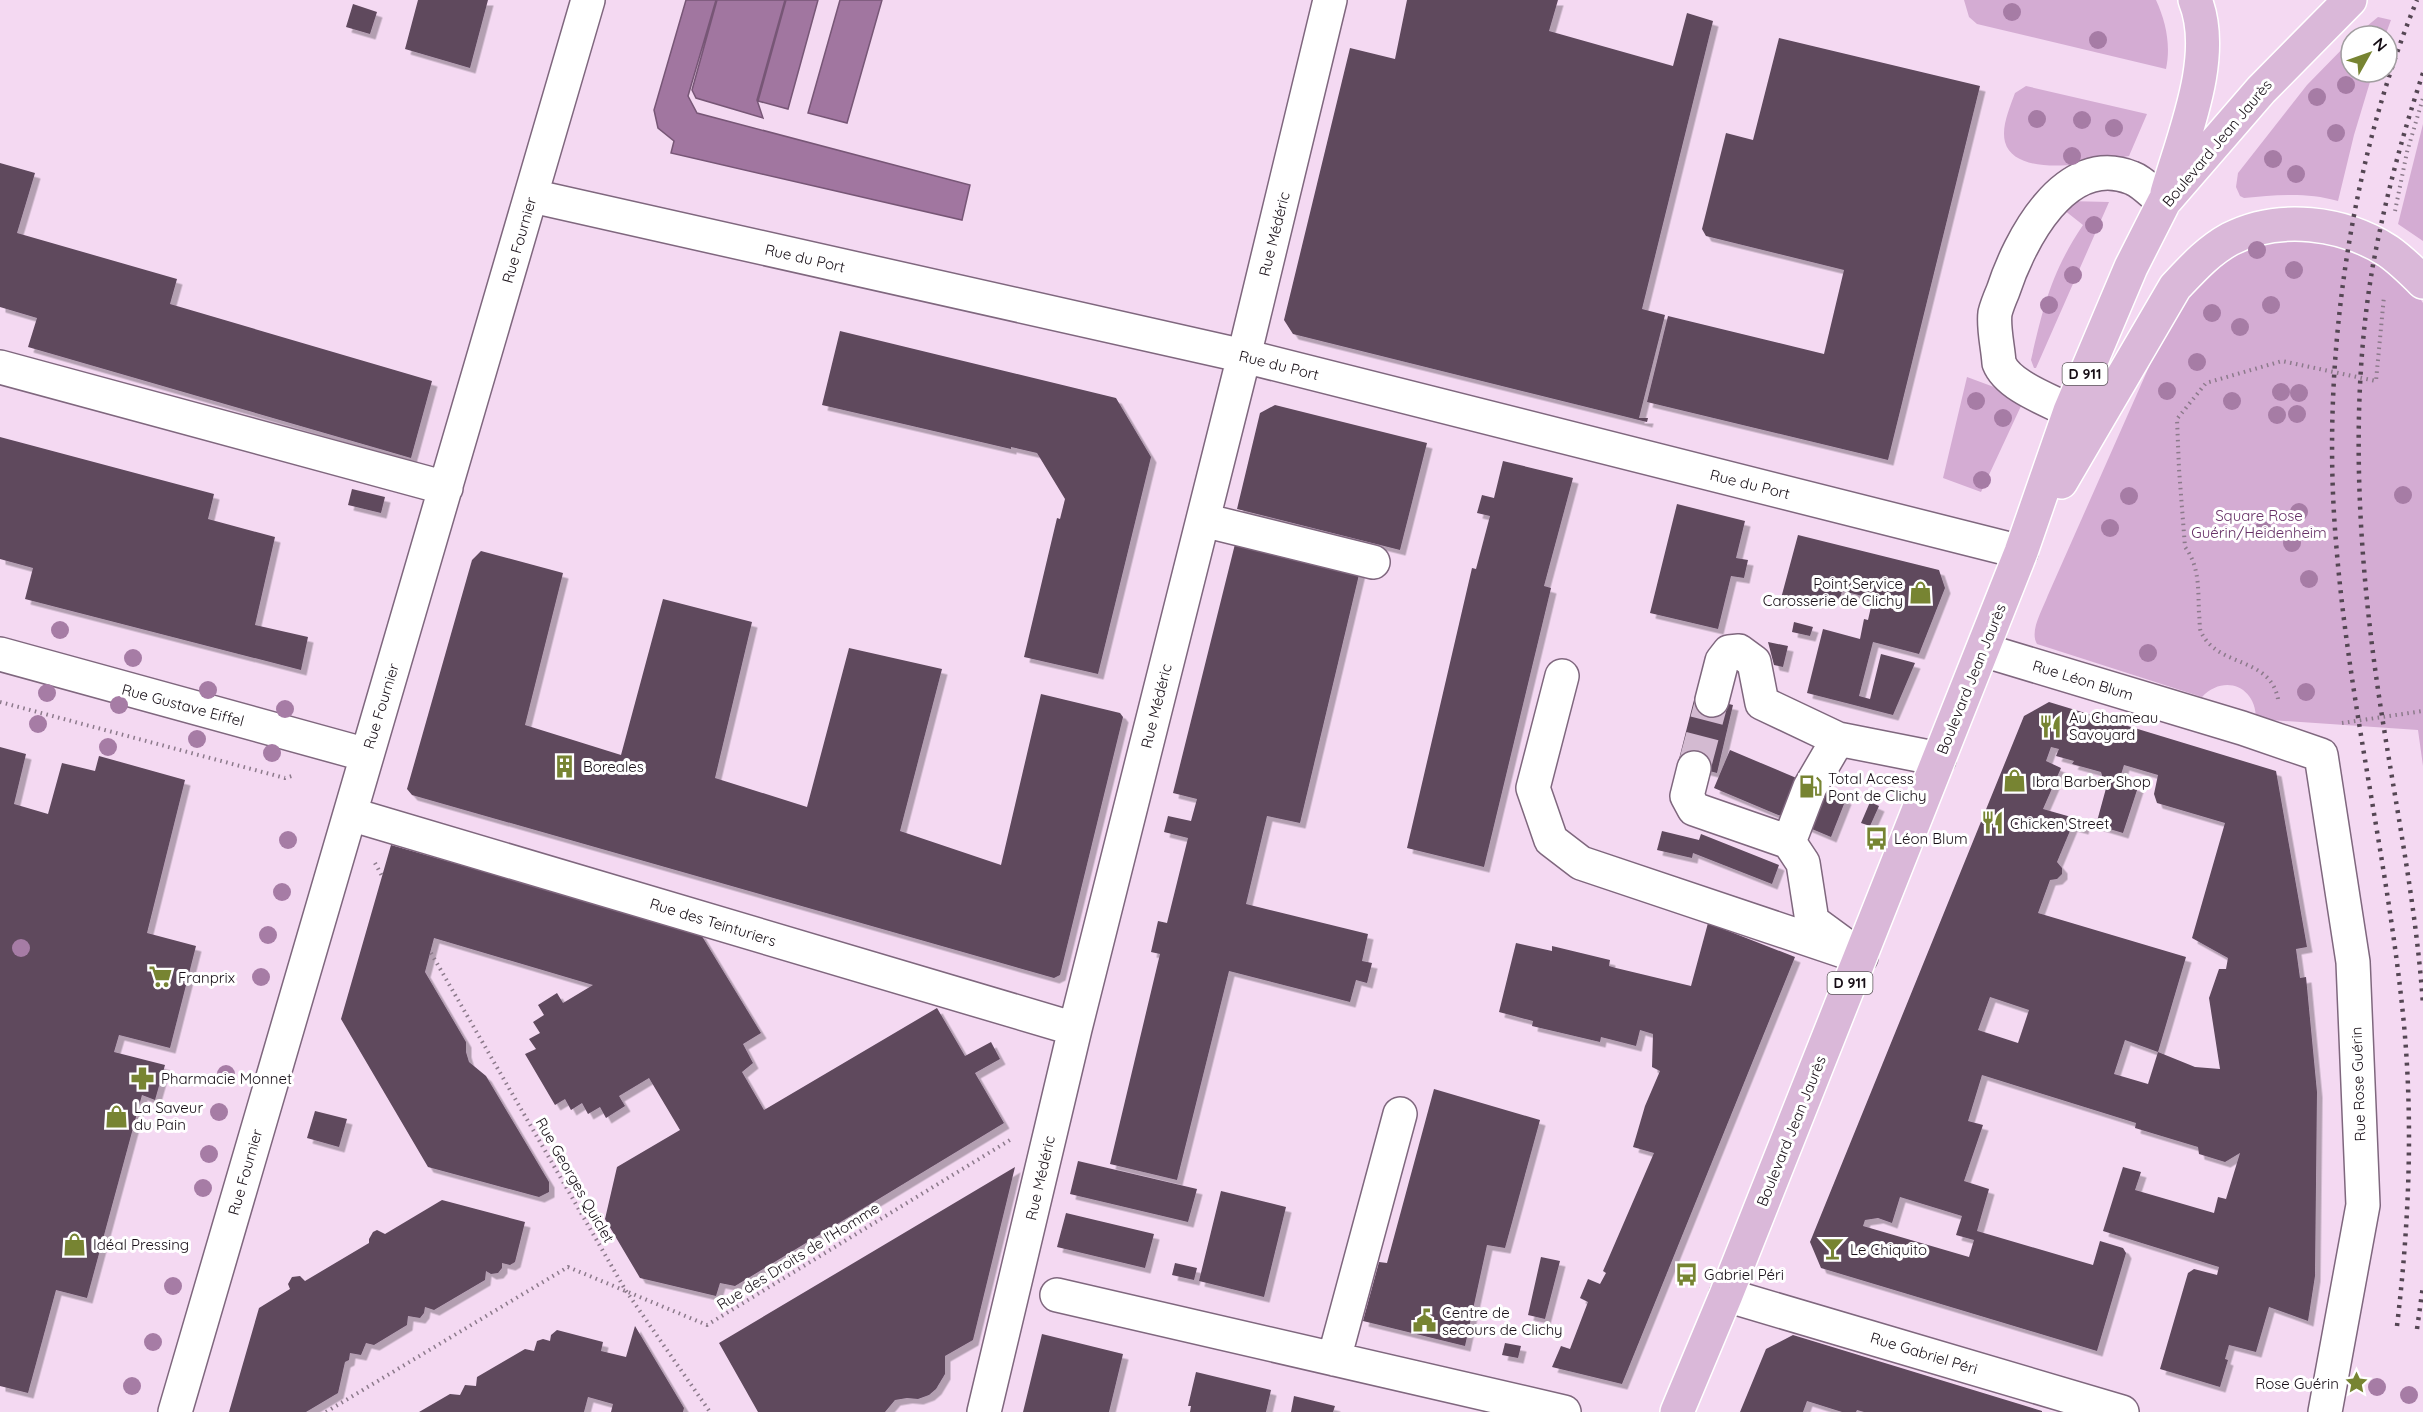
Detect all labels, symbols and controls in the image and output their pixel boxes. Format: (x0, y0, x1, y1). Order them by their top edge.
north arrow (2339, 24, 2399, 84)
text: N (2369, 33, 2392, 55)
street label: Boulevard Jean Jaurès (2158, 75, 2276, 211)
street label: Rue Médéric (1254, 190, 1294, 278)
street label: Rue Fournier (498, 195, 540, 285)
street label: Rue du Port (763, 240, 847, 276)
street label: Rue du Port (1237, 346, 1321, 384)
road number: D 911 (2062, 363, 2108, 385)
street label: Rue du Port (1708, 465, 1792, 503)
park label: Square Rose Guérin/Heidenheim (2191, 506, 2327, 542)
place label: Point Service Carosserie de Clichy (1763, 574, 1903, 610)
shop icon: Point Service Carosserie de Clichy (1908, 579, 1934, 605)
street label: Boulevard Jean Jaurès (1932, 601, 2010, 757)
street label: Rue Léon Blum (2030, 656, 2136, 704)
street label: Rue Fournier (359, 661, 403, 751)
street label: Rue Médéric (1136, 662, 1176, 750)
street label: Rue Gustave Eiffel (120, 680, 246, 730)
place label: Au Chameau Savoyard (2069, 708, 2158, 744)
restaurant icon: Au Chameau Savoyard (2038, 713, 2064, 739)
building icon: Boreales (552, 753, 578, 779)
place label: Boreales (583, 757, 644, 776)
shop icon: Ibra Barber Shop (2001, 768, 2027, 794)
place label: Total Access Pont de Clichy (1828, 769, 1927, 805)
place label: Ibra Barber Shop (2032, 772, 2151, 791)
fuel station icon: Total Access Pont de Clichy (1797, 774, 1823, 800)
restaurant icon: Chicken Street (1979, 810, 2005, 836)
place label: Chicken Street (2010, 814, 2109, 833)
bus stop icon: Léon Blum (1863, 825, 1889, 851)
place label: Léon Blum (1894, 829, 1968, 848)
street label: Rue des Teinturiers (647, 894, 779, 950)
supermarket icon: Franprix (147, 964, 173, 990)
place label: Franprix (178, 968, 235, 987)
road number: D 911 (1828, 972, 1872, 994)
street label: Rue Rose Guérin (2347, 1026, 2369, 1142)
street label: Boulevard Jean Jaurès (1752, 1053, 1830, 1209)
pharmacy icon: Pharmacie Monnet (130, 1065, 156, 1091)
place label: Pharmacie Monnet (161, 1069, 292, 1088)
place label: La Saveur du Pain (134, 1098, 203, 1134)
shop icon: La Saveur du Pain (103, 1103, 129, 1129)
street label: Rue Georges Quiclet (531, 1114, 619, 1246)
street label: Rue Fournier (224, 1127, 266, 1217)
street label: Rue Médéric (1021, 1134, 1059, 1222)
street label: Rue des Droits de l'Homme (713, 1198, 883, 1314)
shop icon: Idéal Pressing (62, 1231, 88, 1257)
place label: Idéal Pressing (93, 1235, 189, 1254)
bar icon: Le Chiquito (1819, 1236, 1845, 1262)
place label: Le Chiquito (1850, 1240, 1927, 1259)
bus stop icon: Gabriel Péri (1673, 1261, 1699, 1287)
place label: Gabriel Péri (1704, 1265, 1784, 1284)
place label: Centre de secours de Clichy (1442, 1303, 1563, 1339)
public building icon: Centre de secours de Clichy (1411, 1308, 1437, 1334)
street label: Rue Gabriel Péri (1868, 1328, 1980, 1378)
place icon: Rose Guérin (2344, 1370, 2370, 1396)
place label: Rose Guérin (2255, 1374, 2339, 1393)

